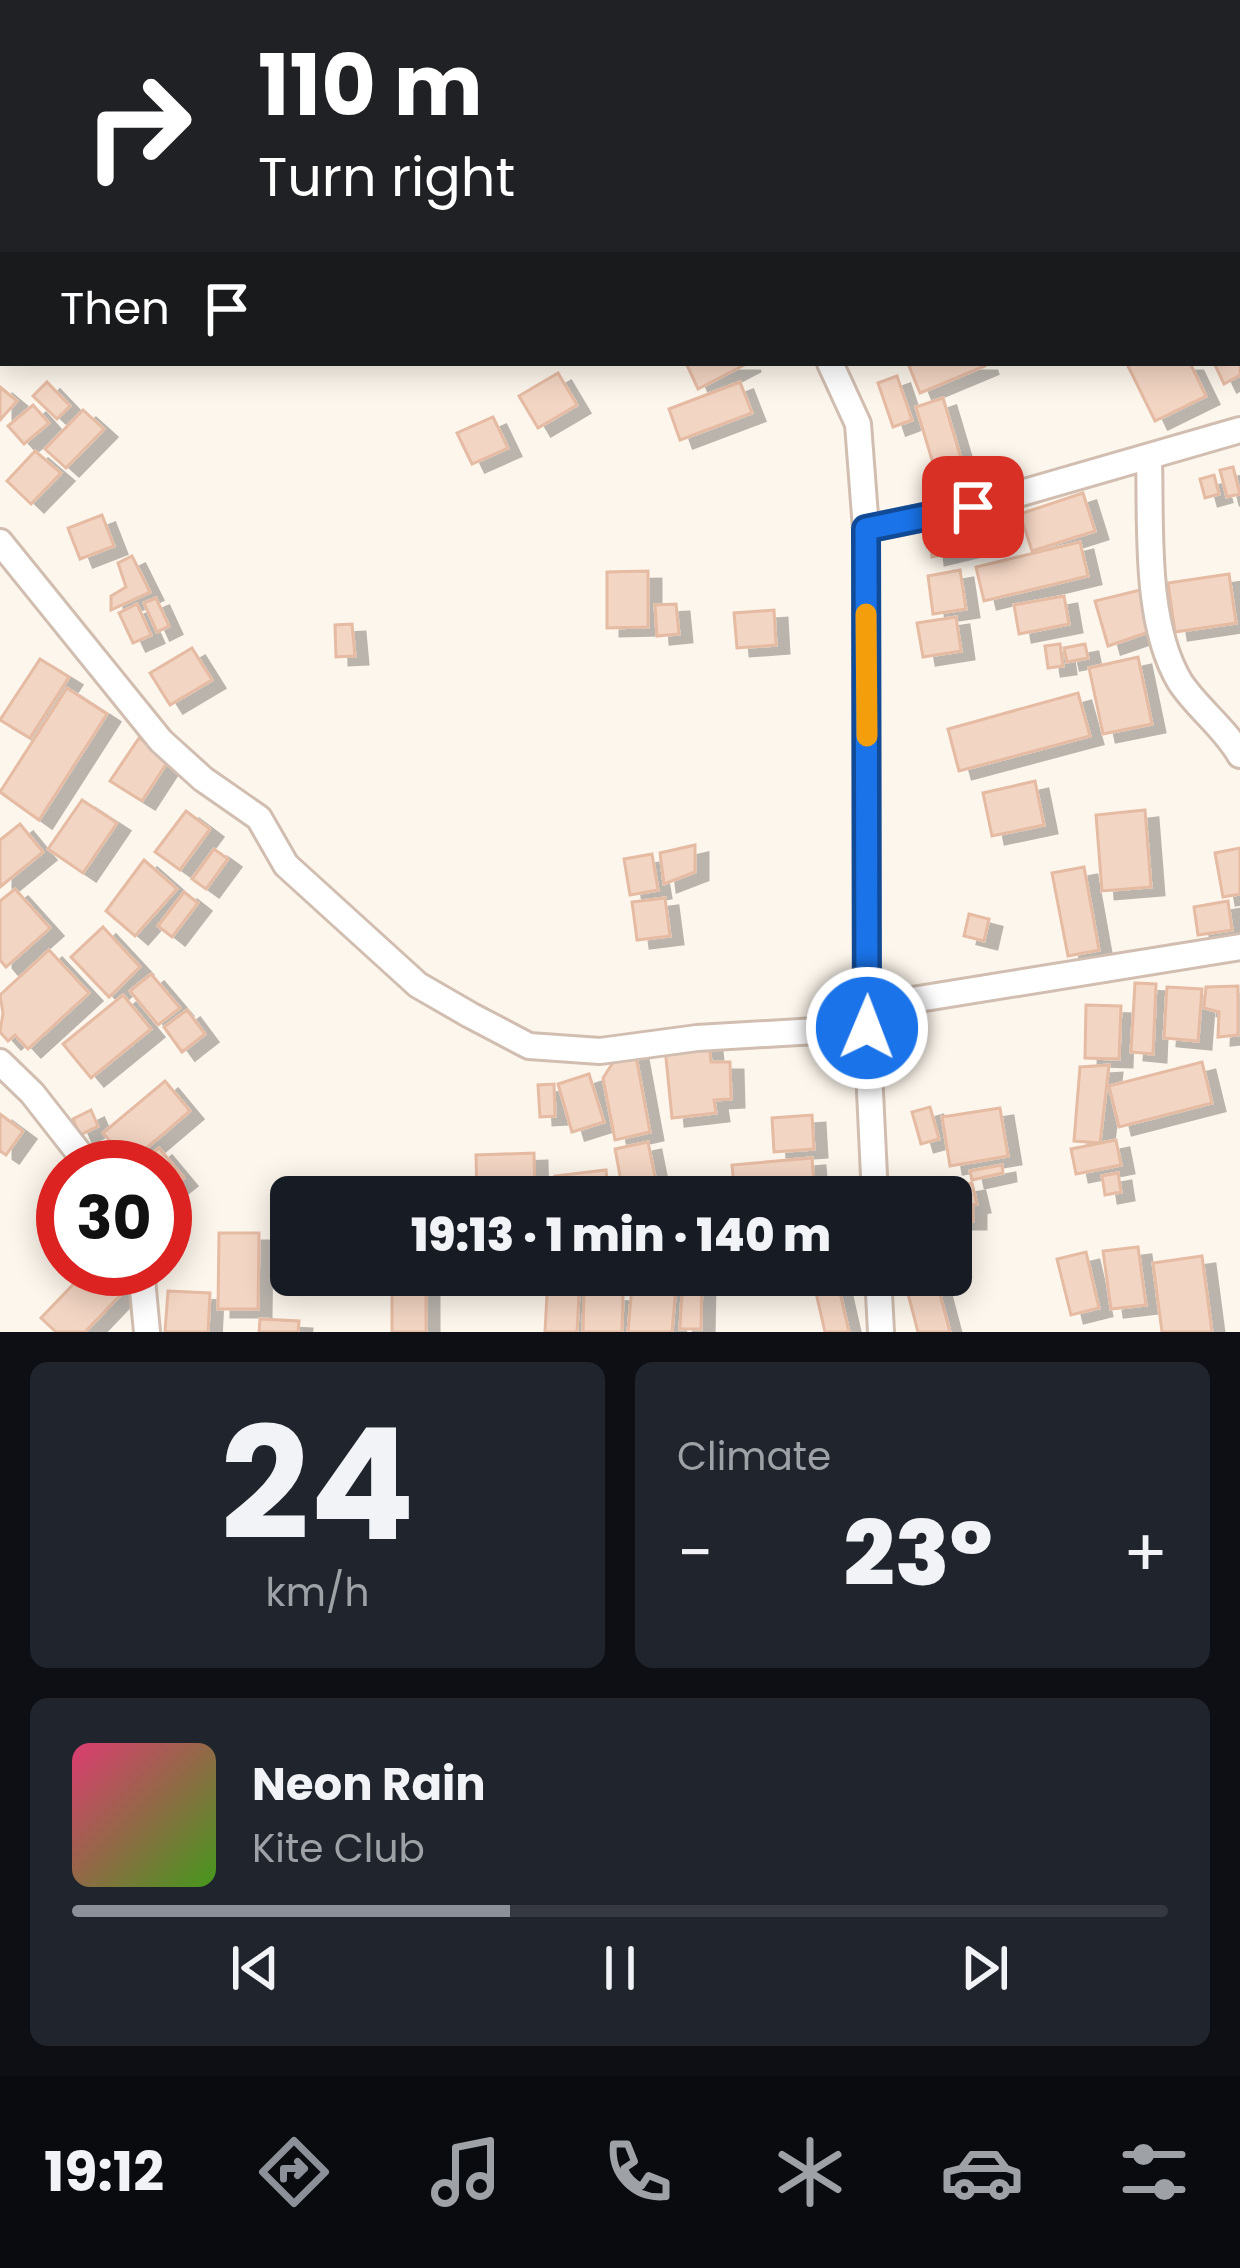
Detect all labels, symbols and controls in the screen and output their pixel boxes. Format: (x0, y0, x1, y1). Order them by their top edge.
text: 110 m (258, 27, 483, 144)
icon: right (60, 48, 216, 204)
text: Turn right (258, 139, 515, 215)
icon: arrive (194, 276, 260, 342)
text: Then (60, 277, 170, 340)
pin (922, 456, 1024, 558)
icon: arrive (940, 474, 1006, 540)
position arrow (804, 965, 930, 1091)
speed limit sign: 30 (36, 1140, 192, 1296)
text: 19:13 · 1 min · 140 m (411, 1204, 831, 1267)
text: 24 (220, 1375, 415, 1594)
text: Climate (677, 1429, 831, 1484)
text: 23° (843, 1490, 993, 1617)
text: − (677, 1507, 713, 1599)
text: + (1123, 1507, 1168, 1599)
text: km/h (266, 1565, 369, 1620)
text: Neon Rain (252, 1753, 486, 1816)
text: Kite Club (252, 1821, 425, 1876)
icon: previous (222, 1935, 288, 2001)
icon: pause (587, 1935, 653, 2001)
icon: next (952, 1935, 1018, 2001)
icon: directions (252, 2130, 336, 2214)
icon: music (424, 2130, 508, 2214)
icon: phone (596, 2130, 680, 2214)
icon: climate (768, 2130, 852, 2214)
icon: car (940, 2130, 1024, 2214)
icon: filters (1112, 2130, 1196, 2214)
text: 19:12 (44, 2134, 164, 2210)

